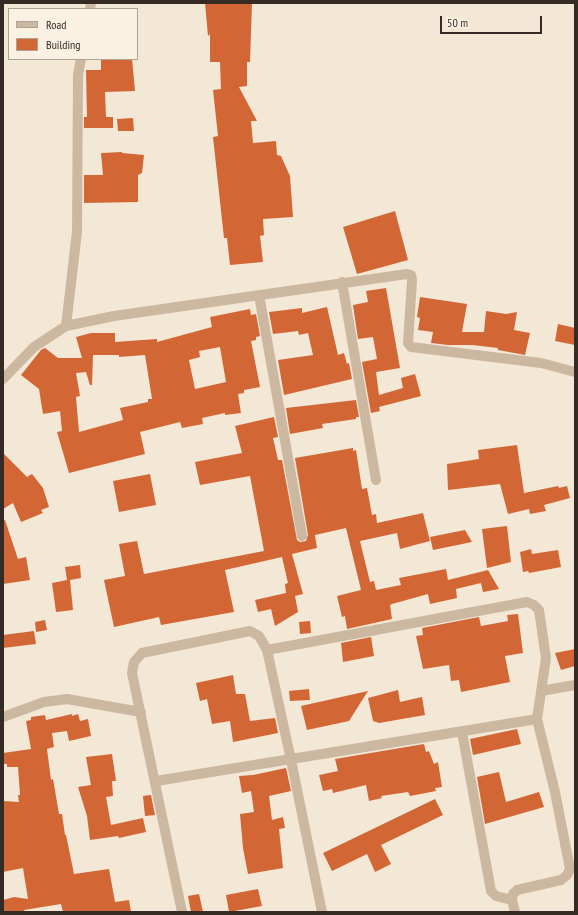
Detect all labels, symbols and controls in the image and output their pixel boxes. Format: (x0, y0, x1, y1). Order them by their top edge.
legend (8, 8, 138, 60)
scale bar (442, 8, 544, 34)
text: 50 m (447, 15, 468, 30)
text: Road (46, 17, 66, 32)
text: Building (46, 37, 81, 52)

